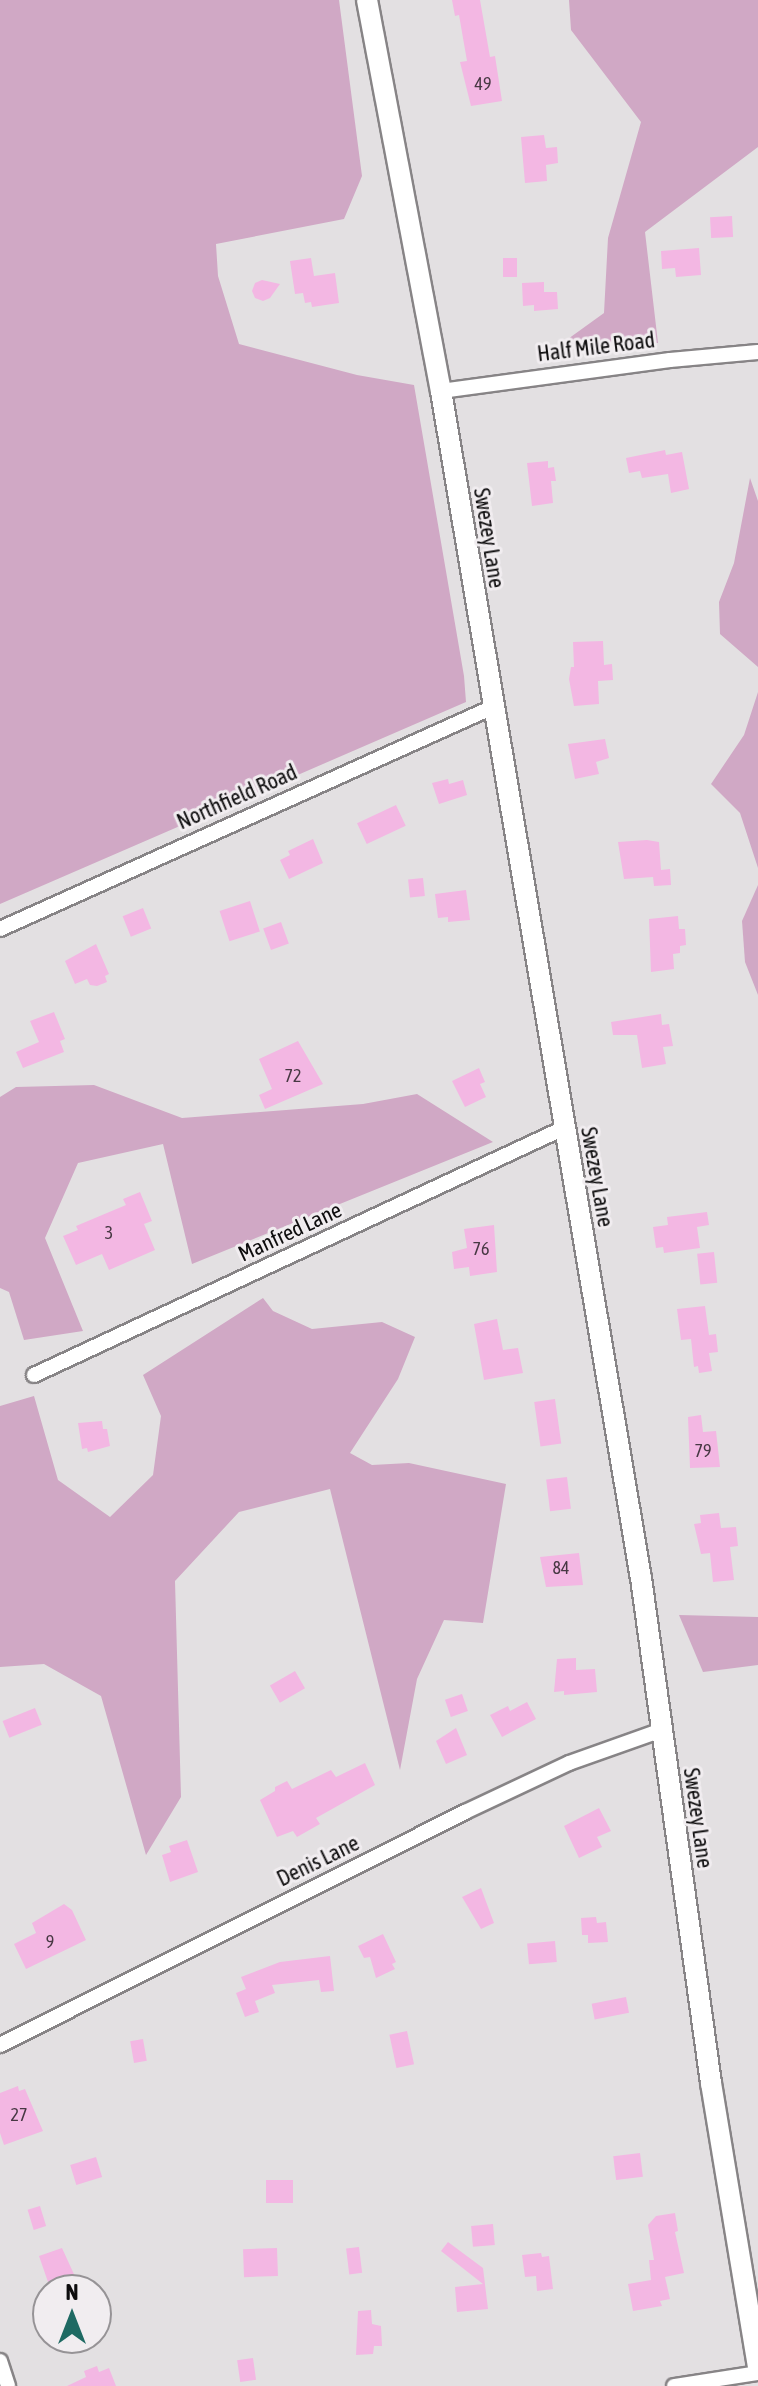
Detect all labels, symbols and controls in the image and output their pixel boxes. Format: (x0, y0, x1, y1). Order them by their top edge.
house number: 49 (475, 73, 491, 95)
street label: Half Mile Road (536, 327, 656, 367)
street label: Swezey Lane (468, 486, 510, 590)
street label: Northfield Road (173, 759, 301, 835)
house number: 72 (285, 1065, 301, 1087)
street label: Swezey Lane (575, 1125, 619, 1229)
street label: Manfred Lane (234, 1197, 346, 1267)
house number: 3 (105, 1222, 113, 1244)
house number: 76 (473, 1238, 489, 1260)
house number: 79 (695, 1440, 711, 1462)
house number: 84 (553, 1557, 569, 1579)
street label: Swezey Lane (678, 1766, 718, 1870)
street label: Denis Lane (273, 1830, 363, 1892)
house number: 9 (46, 1931, 54, 1953)
house number: 27 (11, 2104, 27, 2126)
north arrow (32, 2274, 112, 2354)
text: N (66, 2279, 78, 2305)

